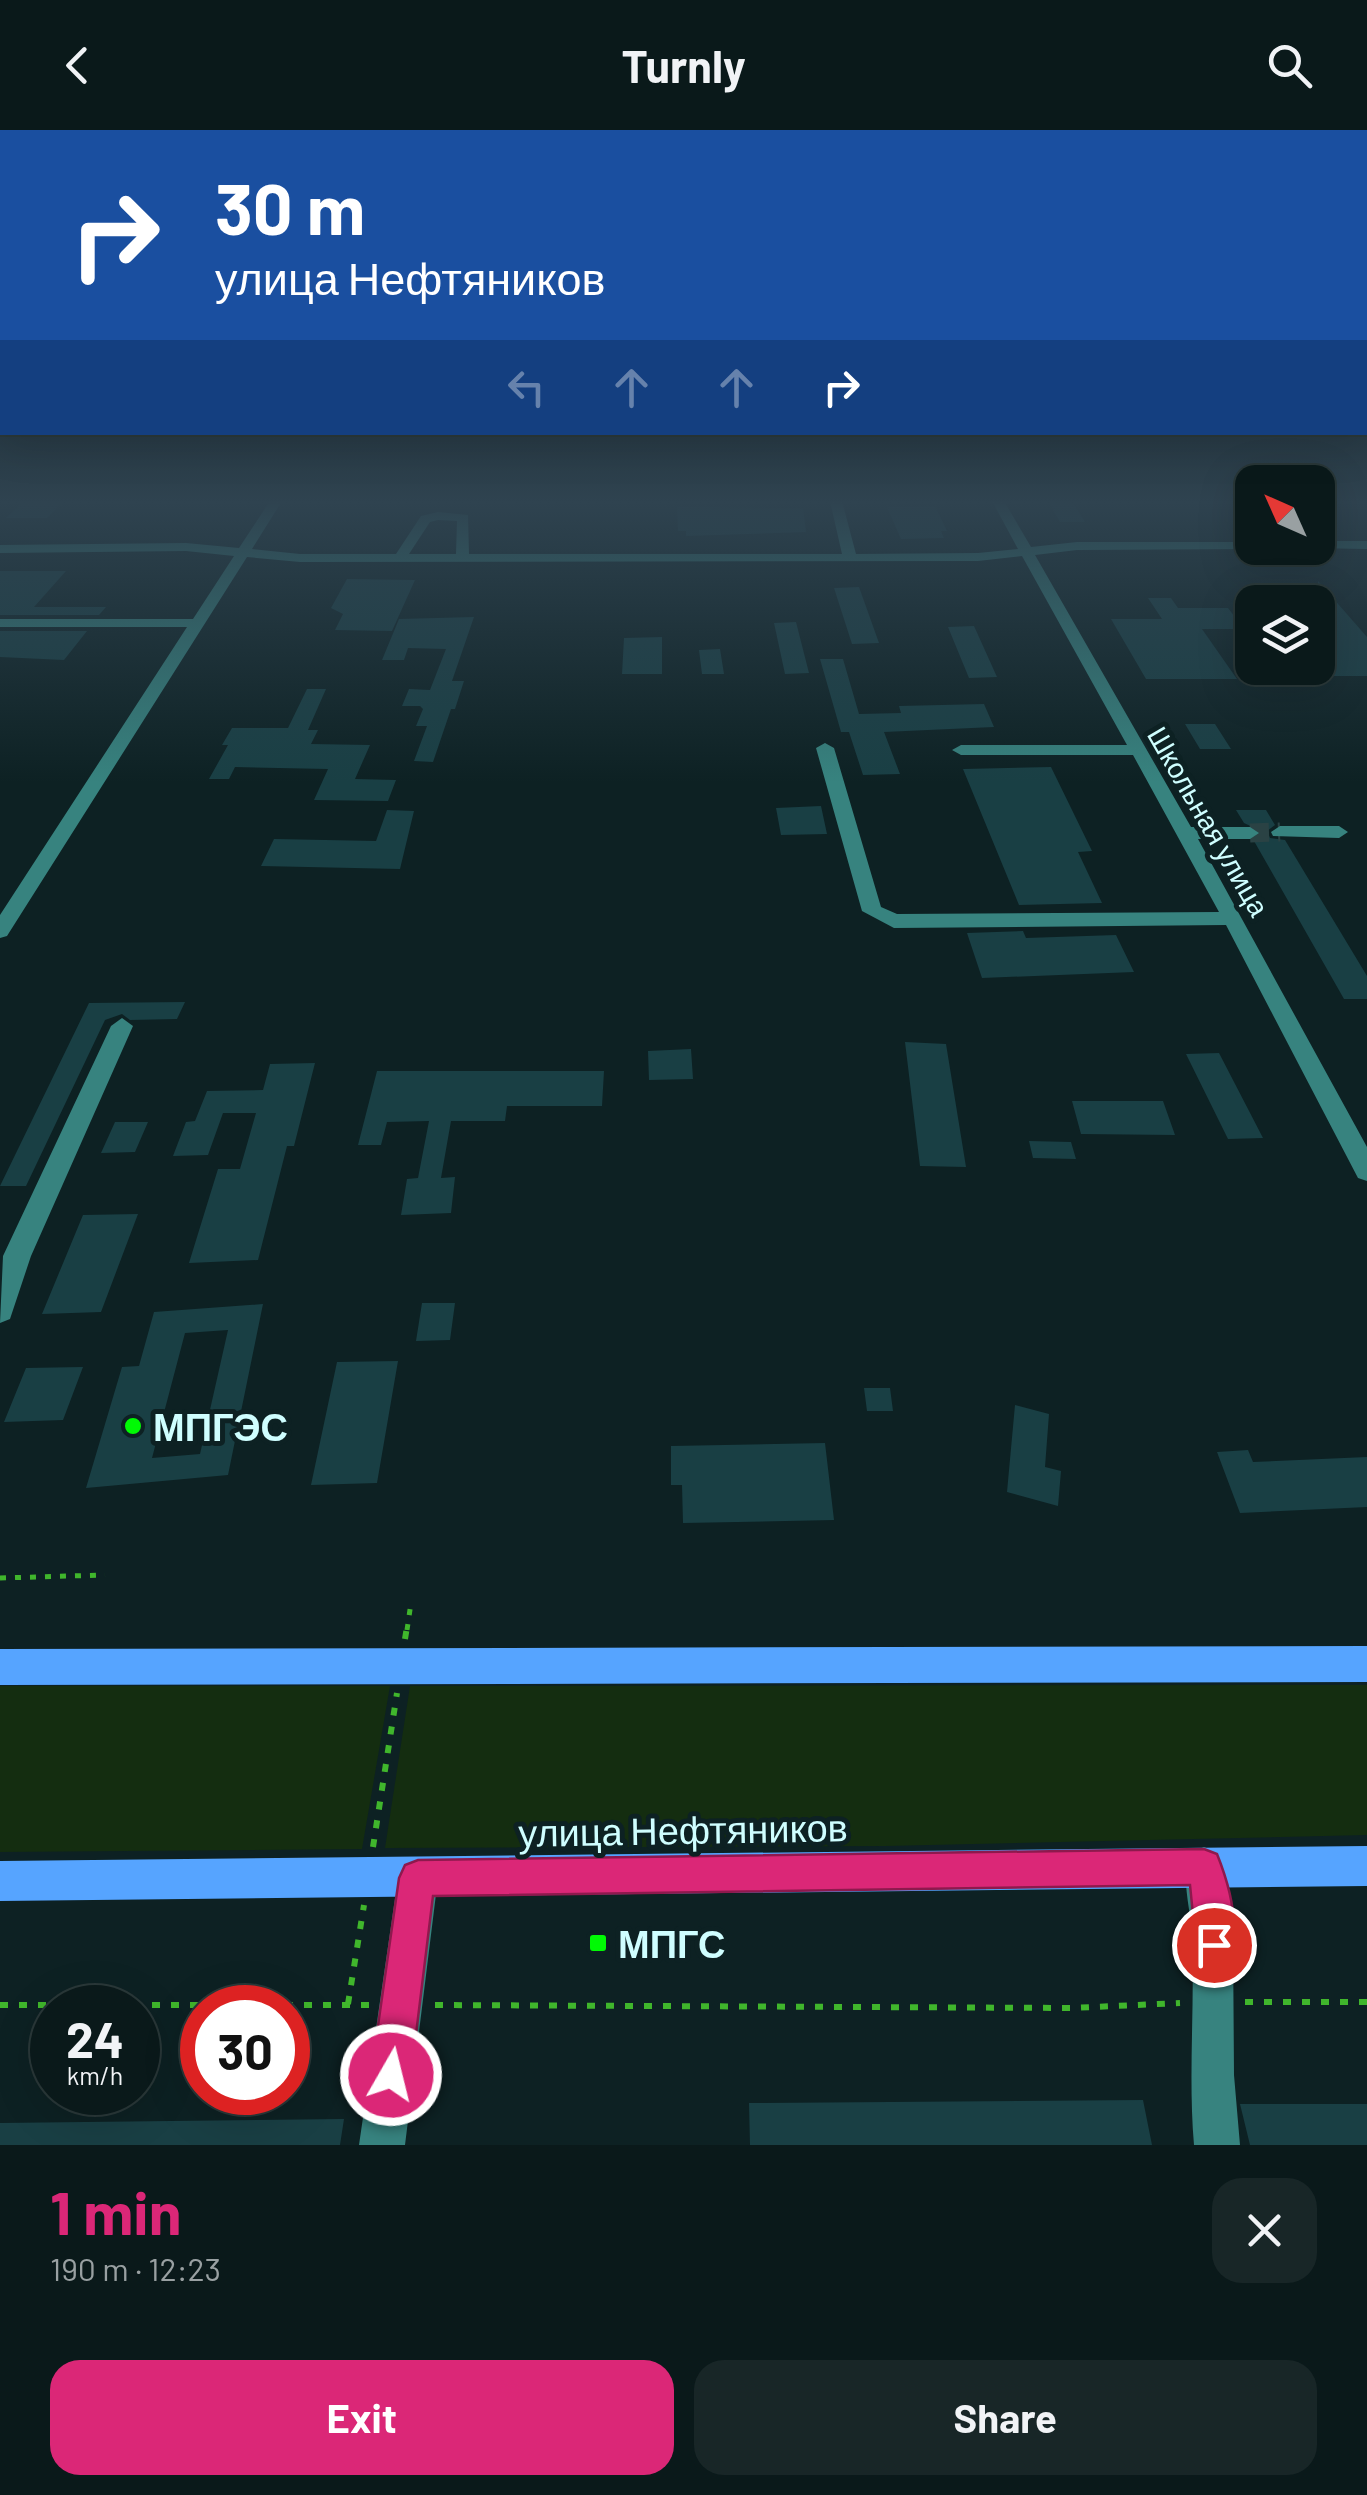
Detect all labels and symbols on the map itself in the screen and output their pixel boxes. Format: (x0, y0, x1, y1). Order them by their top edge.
north arrow (1235, 465, 1335, 565)
street label: Школьная улица (1141, 720, 1277, 922)
place label: МПГЭС (153, 1403, 288, 1449)
marker: МПГЭС (122, 1415, 144, 1437)
street label: улица Нефтяников (518, 1803, 848, 1855)
pin (1172, 1903, 1257, 1988)
place label: МПГС (618, 1920, 725, 1966)
marker: МПГС (587, 1932, 609, 1954)
speed limit sign: 30 (180, 1985, 310, 2115)
position arrow (339, 2023, 443, 2127)

